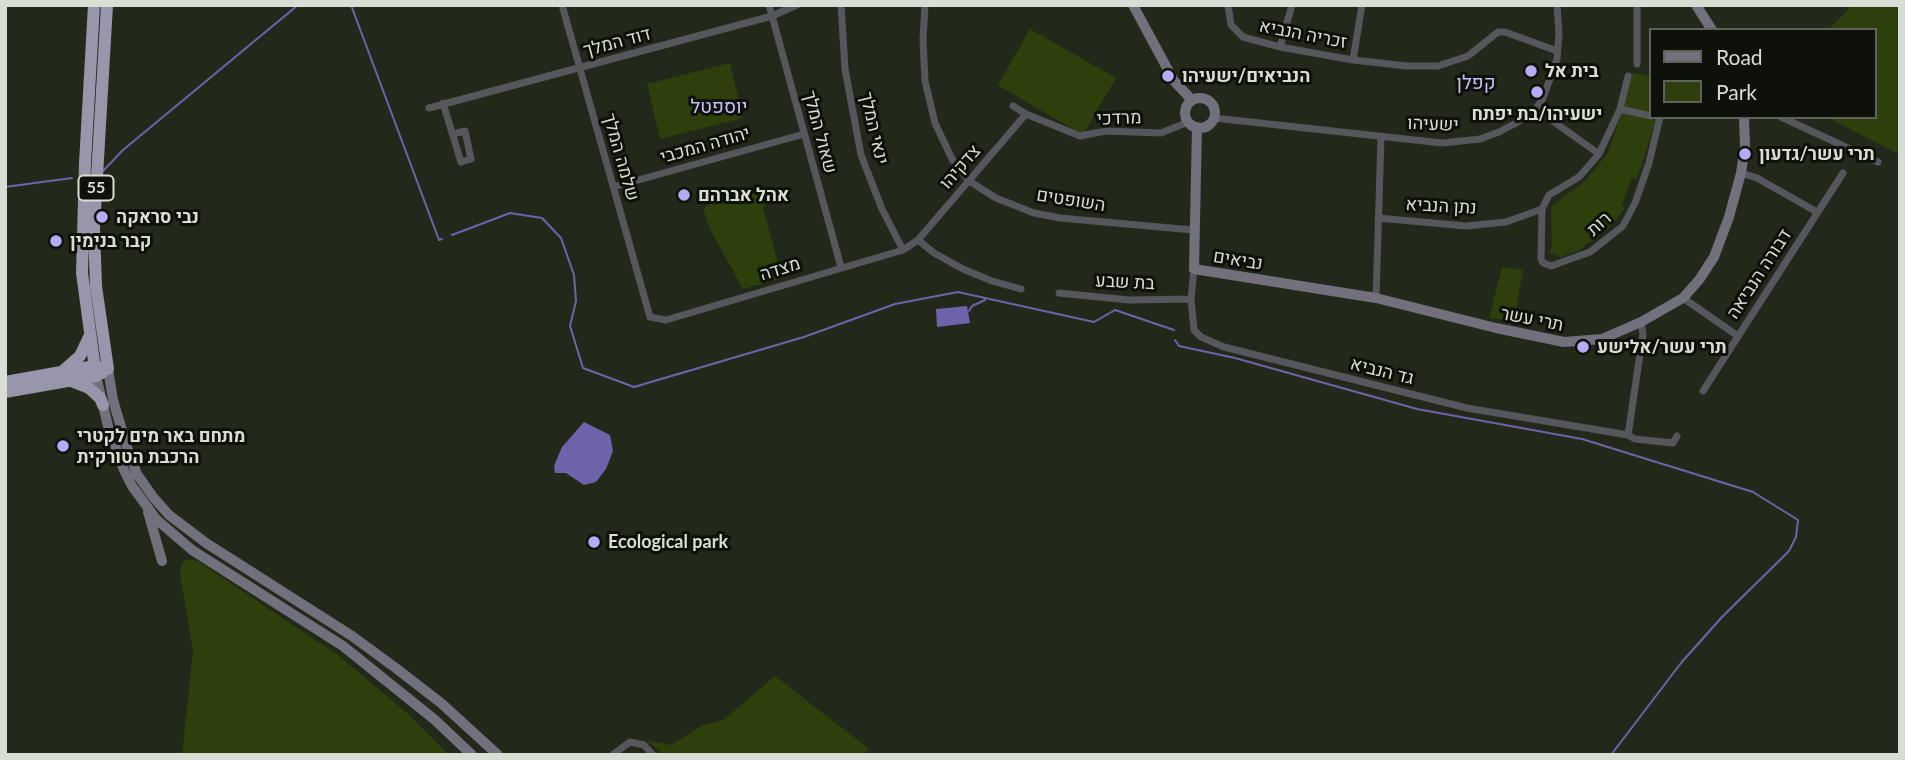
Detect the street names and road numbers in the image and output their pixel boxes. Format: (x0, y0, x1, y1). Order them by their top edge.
street label: זכריה הנביא (1257, 15, 1349, 53)
street label: דוד המלך (581, 23, 653, 61)
street label: שאול המלך (799, 88, 841, 176)
street label: ינאי המלך (855, 90, 893, 166)
street label: מרדכי (1096, 106, 1142, 130)
street label: שלמה המלך (598, 111, 644, 203)
street label: ישעיהו (1407, 112, 1459, 136)
street label: יהודה המכבי (658, 122, 752, 168)
street label: צדקיהו (935, 140, 985, 194)
road number: 55 (78, 176, 114, 200)
street label: השופטים (1035, 184, 1107, 216)
street label: נתן הנביא (1405, 193, 1477, 219)
street label: רות (1582, 207, 1616, 241)
street label: דבורה הנביאה (1722, 225, 1796, 323)
street label: נביאים (1212, 245, 1264, 275)
street label: מצדה (757, 253, 803, 285)
street label: בת שבע (1095, 270, 1155, 294)
street label: תרי עשר (1499, 302, 1565, 336)
street label: גד הנביא (1348, 353, 1416, 389)

